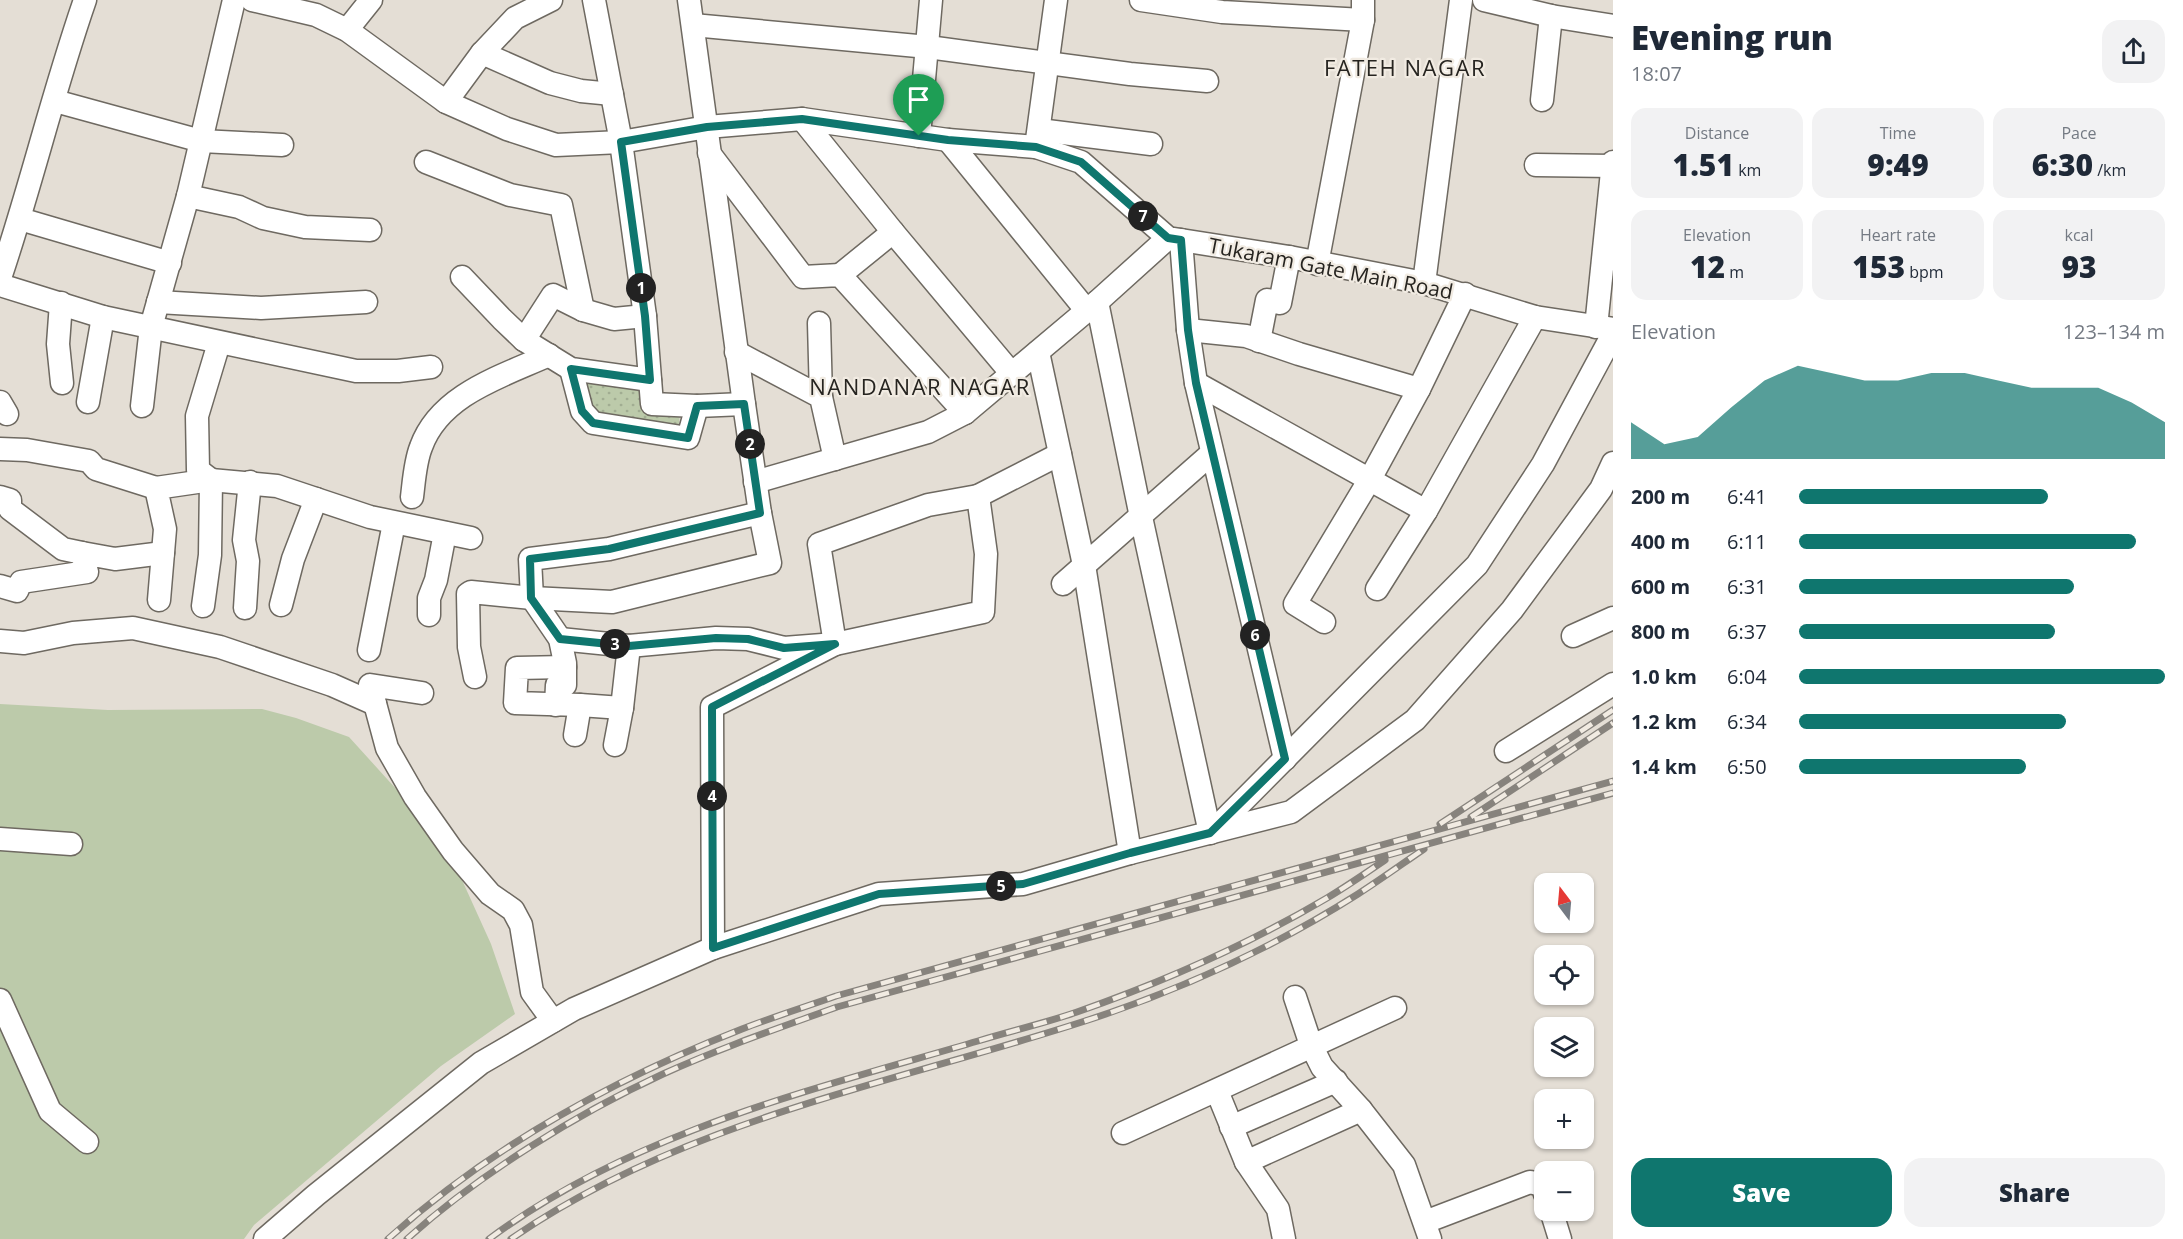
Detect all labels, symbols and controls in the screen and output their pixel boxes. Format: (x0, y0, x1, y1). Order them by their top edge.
text: Evening run (1631, 15, 1833, 60)
button: share (2102, 20, 2165, 83)
district label: FATEH NAGAR (1324, 52, 1486, 82)
text: 18:07 (1631, 60, 1682, 87)
pin (893, 74, 944, 136)
icon: arrive (902, 83, 935, 116)
text: Distance (1685, 122, 1749, 144)
text: Time (1880, 122, 1916, 144)
text: Pace (2061, 122, 2097, 144)
text: 1.51 (1673, 144, 1734, 185)
text: 9:49 (1867, 144, 1929, 185)
text: 6:30 (2032, 144, 2093, 185)
text: km (1734, 159, 1761, 181)
text: /km (2093, 159, 2126, 181)
pin: 7 (1128, 201, 1158, 231)
text: 7 (1138, 205, 1148, 227)
text: Elevation (1683, 224, 1751, 246)
text: Heart rate (1860, 224, 1936, 246)
text: kcal (2065, 224, 2094, 246)
street label: Tukaram Gate Main Road (1206, 231, 1456, 305)
text: 12 (1690, 246, 1725, 287)
text: 153 (1852, 246, 1905, 287)
text: 93 (2061, 246, 2097, 287)
text: m (1725, 261, 1744, 283)
text: bpm (1905, 261, 1944, 283)
pin: 1 (626, 273, 656, 303)
text: 1 (636, 277, 646, 299)
text: Elevation (1631, 318, 1716, 345)
text: 123–134 m (2063, 318, 2165, 345)
district label: NANDANAR NAGAR (809, 371, 1031, 401)
pin: 2 (735, 429, 765, 459)
text: 2 (745, 433, 755, 455)
text: 200 m (1631, 483, 1690, 510)
text: 6:41 (1727, 483, 1767, 510)
text: 400 m (1631, 528, 1690, 555)
text: 6:11 (1727, 528, 1767, 555)
text: 600 m (1631, 573, 1690, 600)
text: 6:31 (1727, 573, 1767, 600)
text: 800 m (1631, 618, 1690, 645)
text: 6:37 (1727, 618, 1767, 645)
pin: 6 (1240, 620, 1270, 650)
text: 6 (1250, 624, 1260, 646)
pin: 3 (600, 629, 630, 659)
text: 3 (610, 633, 620, 655)
text: 1.0 km (1631, 663, 1697, 690)
text: 6:04 (1727, 663, 1767, 690)
text: 1.2 km (1631, 708, 1697, 735)
text: 6:34 (1727, 708, 1767, 735)
text: 1.4 km (1631, 753, 1697, 780)
text: 6:50 (1727, 753, 1767, 780)
pin: 4 (697, 781, 727, 811)
text: 4 (707, 785, 717, 807)
pin: 5 (986, 871, 1016, 901)
north arrow (1534, 873, 1594, 933)
map controls (1534, 873, 1594, 1221)
text: 5 (996, 875, 1006, 897)
button: locate (1534, 945, 1594, 1005)
button: layers (1534, 1017, 1594, 1077)
button: + (1534, 1089, 1594, 1149)
button: Save (1631, 1158, 1892, 1227)
button: Share (1904, 1158, 2165, 1227)
button: − (1534, 1161, 1594, 1221)

